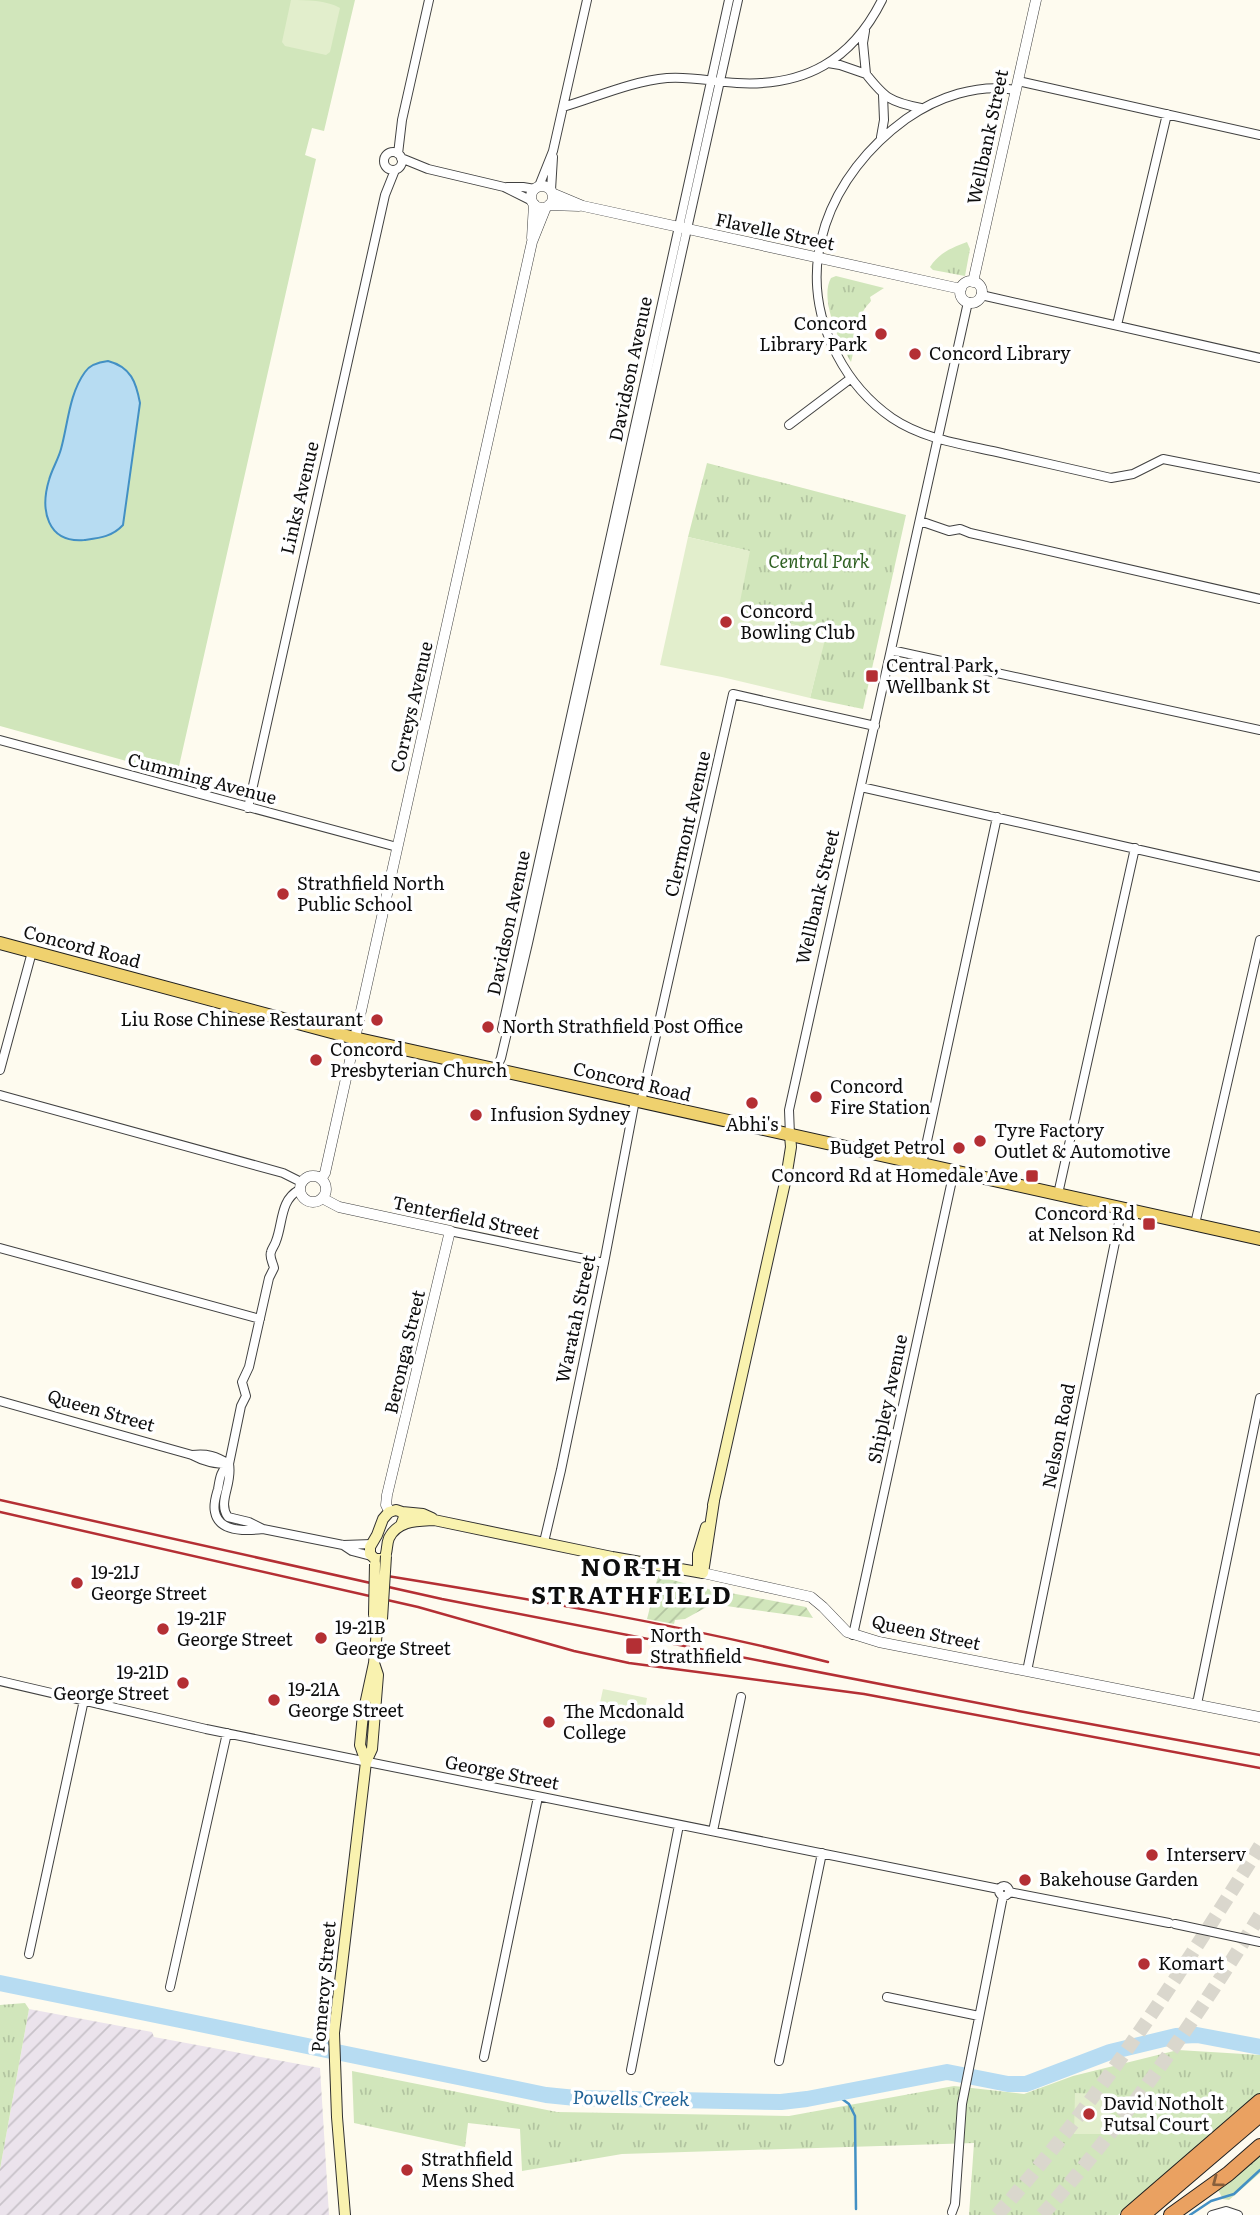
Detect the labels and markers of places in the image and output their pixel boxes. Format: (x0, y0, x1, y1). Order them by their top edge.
place label: Concord Library Park (759, 309, 868, 357)
marker: Concord Library Park (873, 326, 889, 342)
place label: Concord Library (929, 339, 1071, 366)
marker: Concord Library (907, 346, 923, 362)
place label: Concord Bowling Club (740, 597, 855, 645)
marker: Concord Bowling Club (718, 614, 734, 630)
place label: Central Park, Wellbank St (886, 651, 999, 699)
marker: Central Park, Wellbank St (864, 668, 880, 684)
place label: Strathfield North Public School (297, 869, 445, 917)
marker: Strathfield North Public School (275, 886, 291, 902)
place label: Liu Rose Chinese Restaurant (120, 1005, 364, 1032)
marker: Liu Rose Chinese Restaurant (369, 1012, 385, 1028)
place label: North Strathfield Post Office (502, 1012, 743, 1039)
marker: North Strathfield Post Office (480, 1019, 496, 1035)
place label: Concord Presbyterian Church (330, 1035, 507, 1083)
marker: Concord Presbyterian Church (308, 1052, 324, 1068)
place label: Concord Fire Station (830, 1072, 931, 1120)
marker: Concord Fire Station (808, 1089, 824, 1105)
marker: Abhi's (744, 1095, 760, 1111)
place label: Infusion Sydney (490, 1100, 631, 1127)
marker: Infusion Sydney (468, 1107, 484, 1123)
place label: Abhi's (726, 1110, 778, 1137)
place label: Tyre Factory Outlet & Automotive (994, 1116, 1171, 1164)
place label: Budget Petrol (830, 1133, 945, 1160)
marker: Tyre Factory Outlet & Automotive (972, 1133, 988, 1149)
marker: Budget Petrol (951, 1140, 967, 1156)
place label: Concord Rd at Homedale Ave (771, 1161, 1018, 1188)
marker: Concord Rd at Homedale Ave (1024, 1168, 1040, 1184)
place label: Concord Rd at Nelson Rd (1028, 1199, 1135, 1247)
marker: Concord Rd at Nelson Rd (1141, 1216, 1157, 1232)
place label: 19-21J George Street (91, 1558, 208, 1606)
marker: 19-21J George Street (69, 1575, 85, 1591)
place label: 19-21F George Street (177, 1604, 294, 1652)
place label: 19-21B George Street (335, 1613, 452, 1661)
marker: 19-21F George Street (155, 1621, 171, 1637)
place label: North Strathfield (650, 1621, 742, 1669)
marker: 19-21B George Street (313, 1630, 329, 1646)
marker: North Strathfield (624, 1636, 644, 1656)
place label: 19-21D George Street (53, 1658, 170, 1706)
marker: 19-21D George Street (175, 1675, 191, 1691)
place label: 19-21A George Street (288, 1675, 405, 1723)
marker: 19-21A George Street (266, 1692, 282, 1708)
place label: The Mcdonald College (563, 1697, 684, 1745)
marker: The Mcdonald College (541, 1714, 557, 1730)
place label: Interserv (1166, 1840, 1246, 1867)
marker: Interserv (1144, 1847, 1160, 1863)
place label: Bakehouse Garden (1039, 1865, 1199, 1892)
marker: Bakehouse Garden (1017, 1872, 1033, 1888)
place label: Komart (1158, 1949, 1225, 1976)
marker: Komart (1136, 1956, 1152, 1972)
place label: David Notholt Futsal Court (1103, 2089, 1225, 2137)
marker: David Notholt Futsal Court (1081, 2106, 1097, 2122)
place label: Strathfield Mens Shed (421, 2145, 514, 2193)
marker: Strathfield Mens Shed (399, 2162, 415, 2178)

